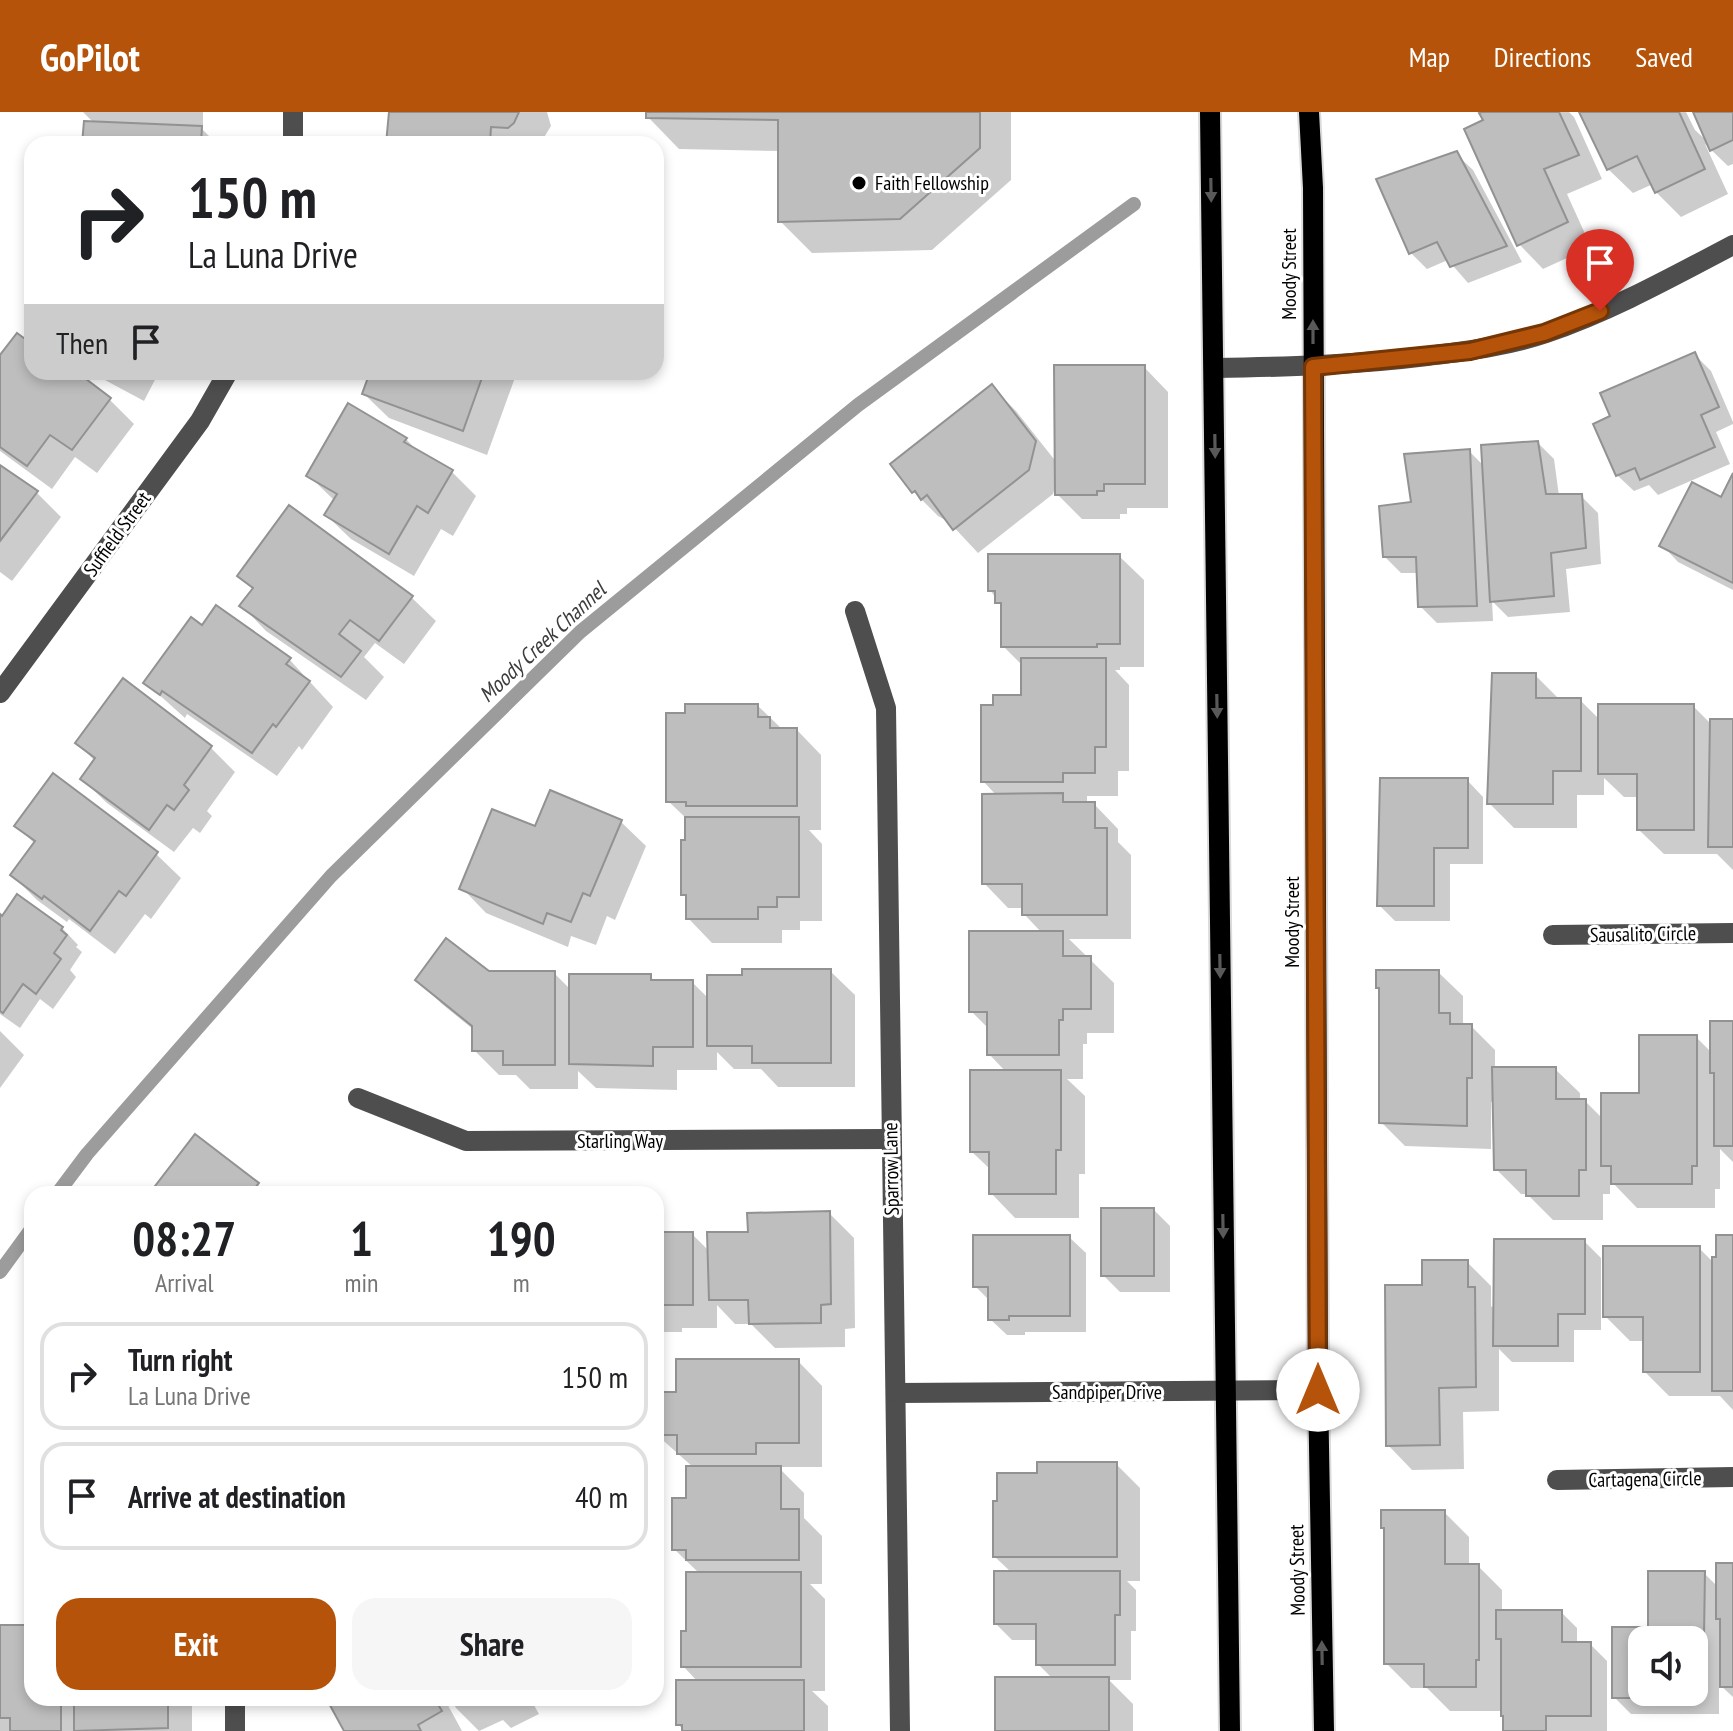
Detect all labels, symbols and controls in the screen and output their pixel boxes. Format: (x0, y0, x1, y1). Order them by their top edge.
text: GoPilot (40, 32, 140, 81)
text: Map (1409, 38, 1450, 75)
text: Directions (1494, 38, 1591, 75)
text: Saved (1635, 38, 1693, 75)
text: 150 m (188, 161, 317, 233)
icon: right (56, 168, 160, 272)
place label: Faith Fellowship (875, 170, 989, 196)
marker: Faith Fellowship (850, 174, 868, 192)
one-way arrow (1205, 178, 1217, 203)
street label: Moody Street (1276, 228, 1302, 320)
pin (1566, 229, 1634, 311)
text: La Luna Drive (188, 231, 358, 278)
icon: arrive (1578, 241, 1622, 285)
one-way arrow (1307, 319, 1319, 344)
icon: arrive (124, 320, 168, 364)
text: Then (56, 323, 108, 362)
one-way arrow (1209, 434, 1221, 459)
street label: Suffield Street (78, 486, 157, 581)
water label: Moody Creek Channel (473, 575, 613, 708)
one-way arrow (1211, 694, 1224, 719)
street label: Moody Street (1279, 876, 1305, 968)
street label: Sausalito Circle (1590, 920, 1696, 948)
one-way arrow (1214, 954, 1226, 979)
street label: Sparrow Lane (877, 1122, 905, 1216)
street label: Starling Way (577, 1128, 664, 1154)
text: 08:27 (132, 1207, 236, 1269)
text: 1 (350, 1207, 373, 1269)
text: 190 (487, 1207, 556, 1269)
one-way arrow (1217, 1214, 1229, 1239)
text: Arrival (155, 1266, 214, 1299)
text: min (344, 1266, 378, 1299)
text: m (513, 1266, 530, 1299)
text: Turn right (128, 1340, 232, 1379)
position arrow (1276, 1348, 1360, 1432)
icon: right (60, 1354, 104, 1398)
text: 150 m (562, 1357, 628, 1396)
text: La Luna Drive (128, 1379, 251, 1412)
street label: Sandpiper Drive (1052, 1379, 1162, 1405)
street label: Cartagena Circle (1588, 1465, 1702, 1493)
icon: arrive (60, 1474, 104, 1518)
text: Arrive at destination (128, 1477, 346, 1516)
text: 40 m (575, 1477, 628, 1516)
street label: Moody Street (1283, 1524, 1311, 1616)
button: Exit (56, 1598, 336, 1690)
button: Share (352, 1598, 632, 1690)
map controls (1628, 1626, 1708, 1706)
button: sound (1628, 1626, 1708, 1706)
one-way arrow (1316, 1640, 1329, 1665)

